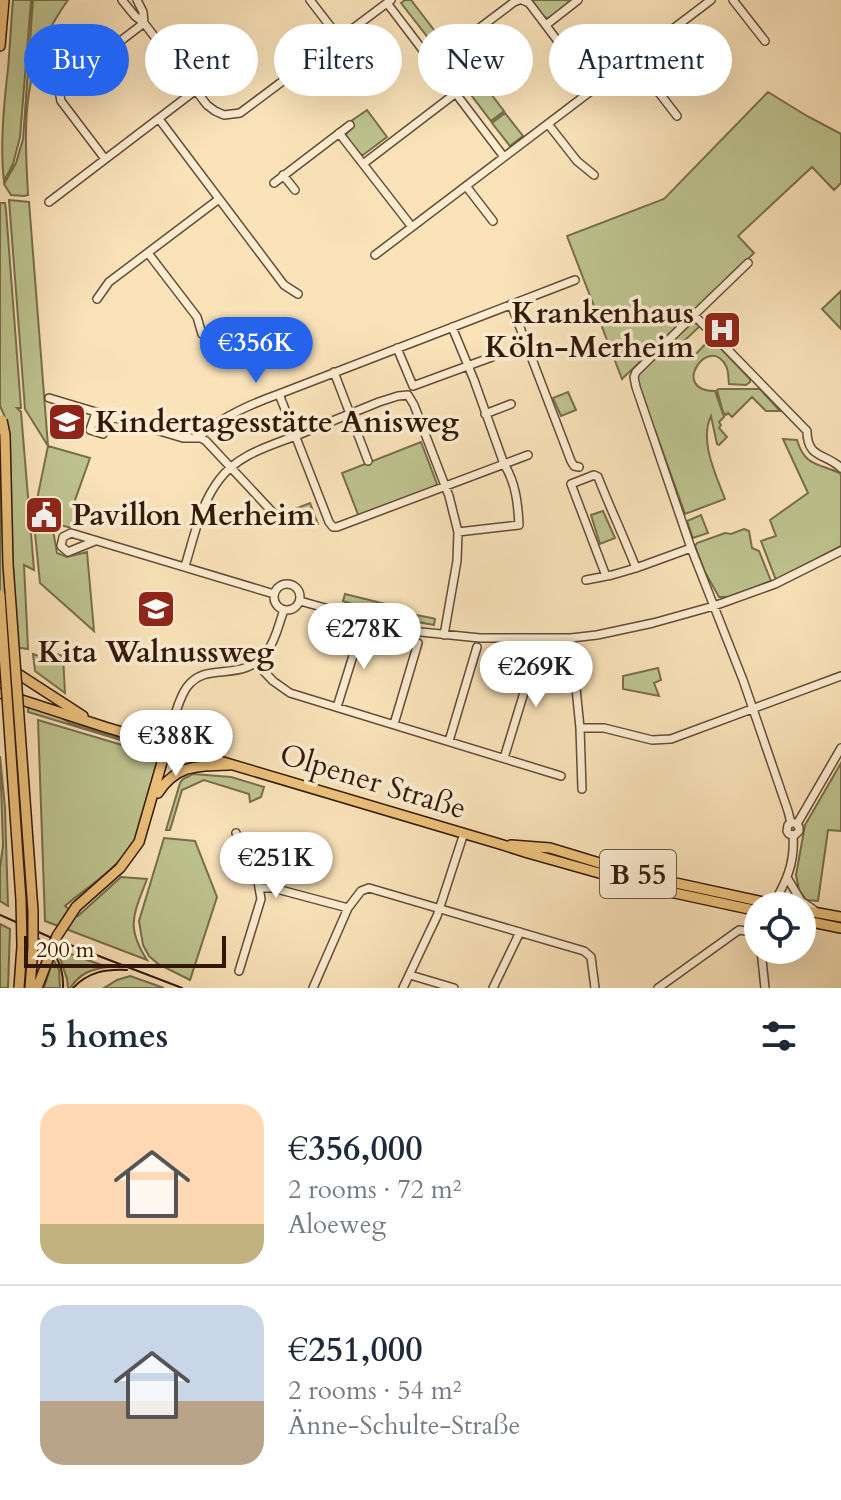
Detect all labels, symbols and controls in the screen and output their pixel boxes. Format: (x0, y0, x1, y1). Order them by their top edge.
chip: Buy (24, 24, 129, 96)
chip: Rent (145, 24, 258, 96)
chip: Filters (274, 24, 402, 96)
chip: New (418, 24, 533, 96)
chip: Apartment (549, 24, 732, 96)
place label: Krankenhaus Köln-Merheim (484, 293, 694, 368)
hospital icon: Krankenhaus Köln-Merheim (701, 309, 743, 351)
pin: €356K (200, 317, 312, 385)
text: €356K (218, 325, 294, 360)
school or university icon: Kindertagesstätte Anisweg (46, 401, 88, 443)
place label: Kindertagesstätte Anisweg (95, 402, 459, 443)
public building icon: Pavillon Merheim (23, 494, 65, 536)
place label: Pavillon Merheim (72, 495, 315, 536)
school or university icon: Kita Walnussweg (135, 588, 177, 630)
pin: €278K (308, 603, 420, 671)
text: €278K (326, 611, 402, 646)
place label: Kita Walnussweg (38, 632, 274, 673)
pin: €269K (480, 641, 592, 709)
text: €269K (498, 649, 574, 684)
pin: €388K (120, 710, 232, 778)
text: €388K (138, 718, 214, 753)
street label: Olpener Straße (275, 734, 471, 829)
pin: €251K (220, 832, 332, 900)
text: €251K (238, 840, 314, 875)
road number: B 55 (600, 850, 676, 898)
map controls (744, 892, 816, 964)
button: locate (744, 892, 816, 964)
scale bar (24, 932, 226, 968)
text: 200 m (36, 935, 94, 965)
text: 5 homes (40, 1013, 168, 1059)
icon: filters (757, 1014, 801, 1058)
text: €356,000 (288, 1126, 423, 1172)
icon: home (104, 1136, 200, 1232)
text: 2 rooms · 72 m² (288, 1172, 461, 1207)
text: Aloeweg (288, 1207, 386, 1242)
text: €251,000 (288, 1327, 423, 1373)
icon: home (104, 1337, 200, 1433)
text: 2 rooms · 54 m² (288, 1373, 461, 1408)
text: Änne-Schulte-Straße (288, 1408, 520, 1443)

